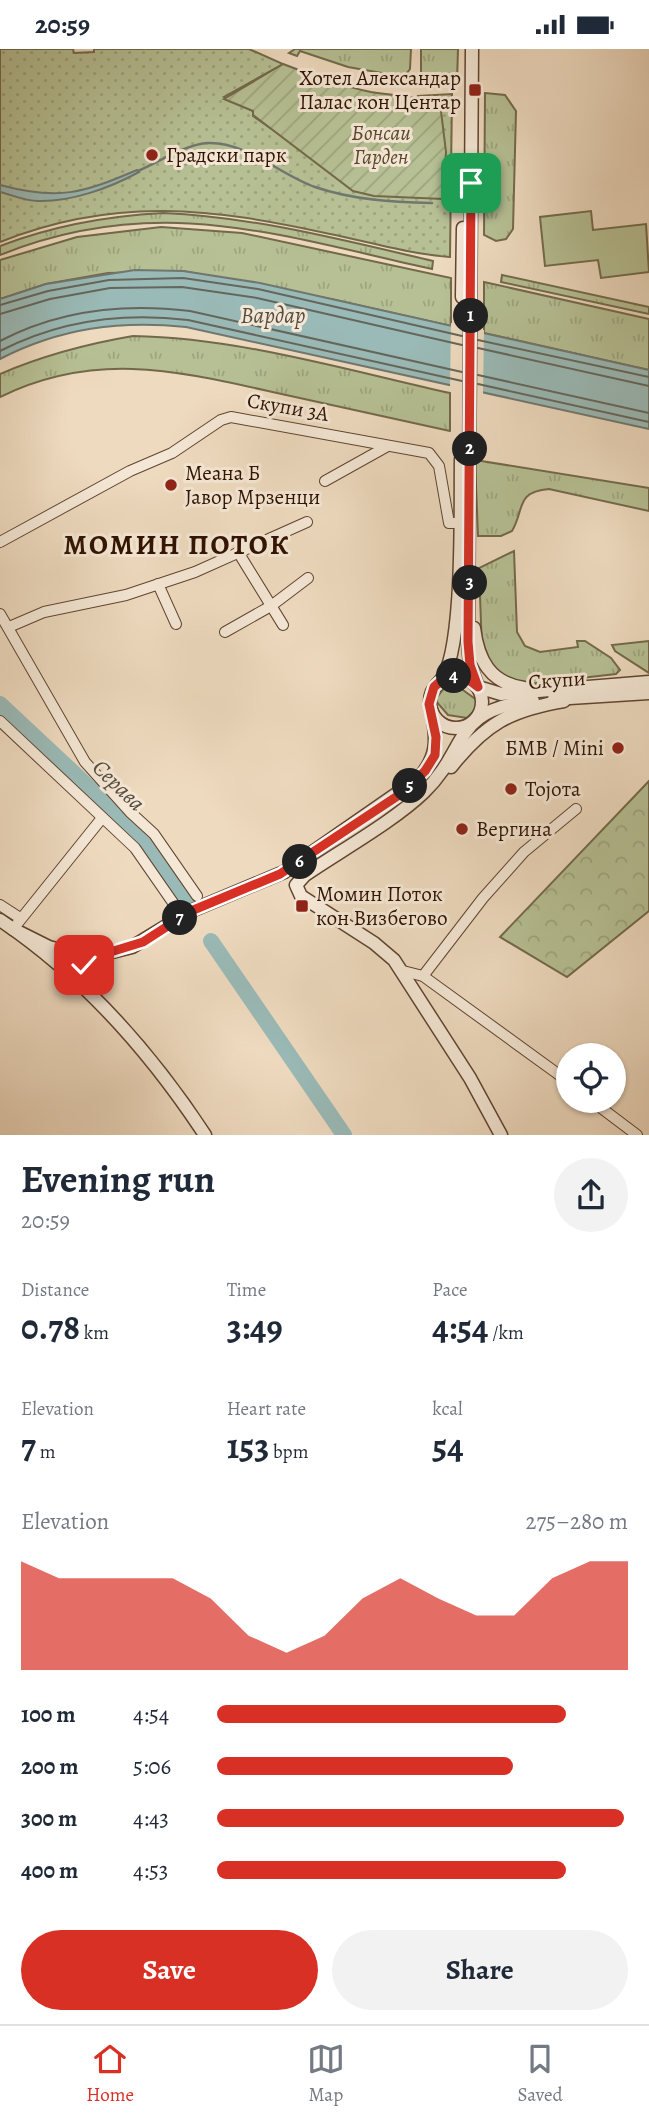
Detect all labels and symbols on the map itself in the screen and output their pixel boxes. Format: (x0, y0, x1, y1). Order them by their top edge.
place label: Хотел Александар Палас кон Центар (299, 64, 461, 116)
marker: Хотел Александар Палас кон Центар (467, 82, 483, 98)
park label: Бонсаи Гарден (351, 119, 411, 171)
place label: Градски парк (166, 141, 287, 169)
marker: Градски парк (144, 147, 160, 163)
pin (441, 153, 501, 213)
pin: 1 (454, 299, 489, 333)
water label: Вардар (240, 300, 306, 331)
street label: Скупи 3А (245, 386, 332, 428)
pin: 2 (452, 431, 488, 467)
place label: Меана Б Јавор Мрзенци (185, 459, 320, 511)
marker: Меана Б Јавор Мрзенци (163, 477, 179, 493)
district label: МОМИН ПОТОК (64, 526, 290, 564)
pin: 3 (452, 565, 488, 601)
pin: 4 (436, 659, 472, 693)
street label: Скупи (527, 664, 587, 696)
place label: БМВ / Mini (505, 734, 604, 762)
marker: БМВ / Mini (610, 740, 626, 756)
water label: Серава (85, 752, 152, 819)
pin: 5 (392, 769, 428, 803)
place label: Тојота (525, 775, 581, 803)
marker: Тојота (503, 781, 519, 797)
place label: Вергина (476, 815, 552, 843)
marker: Вергина (454, 821, 470, 837)
pin: 6 (282, 845, 318, 879)
place label: Момин Поток кон Визбегово (316, 880, 448, 932)
marker: Момин Поток кон Визбегово (294, 898, 310, 914)
pin: 7 (162, 901, 198, 935)
pin (54, 935, 114, 995)

